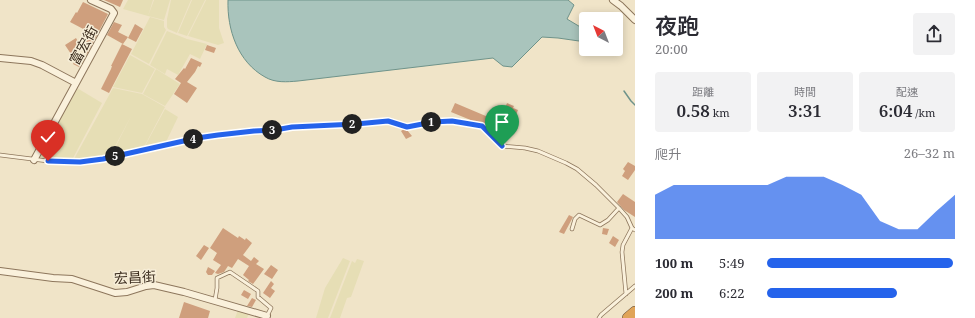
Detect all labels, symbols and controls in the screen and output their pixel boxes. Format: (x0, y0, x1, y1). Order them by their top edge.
text: 夜跑 (655, 10, 699, 40)
north arrow (579, 12, 623, 56)
map controls (579, 12, 623, 56)
button: share (913, 13, 955, 55)
street label: 富宏街 (65, 22, 101, 68)
text: 20:00 (655, 40, 688, 58)
text: 距離 (692, 84, 714, 99)
text: 時間 (794, 84, 816, 99)
text: 配速 (896, 84, 918, 99)
text: 0.58 (676, 99, 710, 122)
text: 3:31 (788, 99, 822, 122)
text: 6:04 (879, 99, 912, 122)
pin (485, 105, 519, 146)
text: km (710, 105, 730, 120)
text: /km (912, 105, 935, 120)
icon: arrive (491, 111, 513, 133)
pin: 1 (421, 112, 441, 132)
pin: 2 (342, 114, 362, 134)
text: 1 (428, 114, 434, 129)
text: 2 (349, 116, 355, 131)
pin (31, 120, 65, 161)
pin: 3 (262, 120, 282, 140)
text: 3 (269, 122, 275, 137)
icon: check (37, 126, 59, 148)
pin: 4 (183, 129, 203, 149)
text: 4 (190, 131, 196, 146)
text: 26–32 m (904, 144, 955, 162)
text: 爬升 (655, 145, 681, 163)
pin: 5 (105, 146, 125, 166)
text: 5 (112, 148, 118, 163)
text: 100 m (655, 254, 693, 272)
text: 5:49 (719, 254, 745, 272)
street label: 宏昌街 (114, 266, 156, 288)
text: 200 m (655, 284, 693, 302)
text: 6:22 (719, 284, 745, 302)

